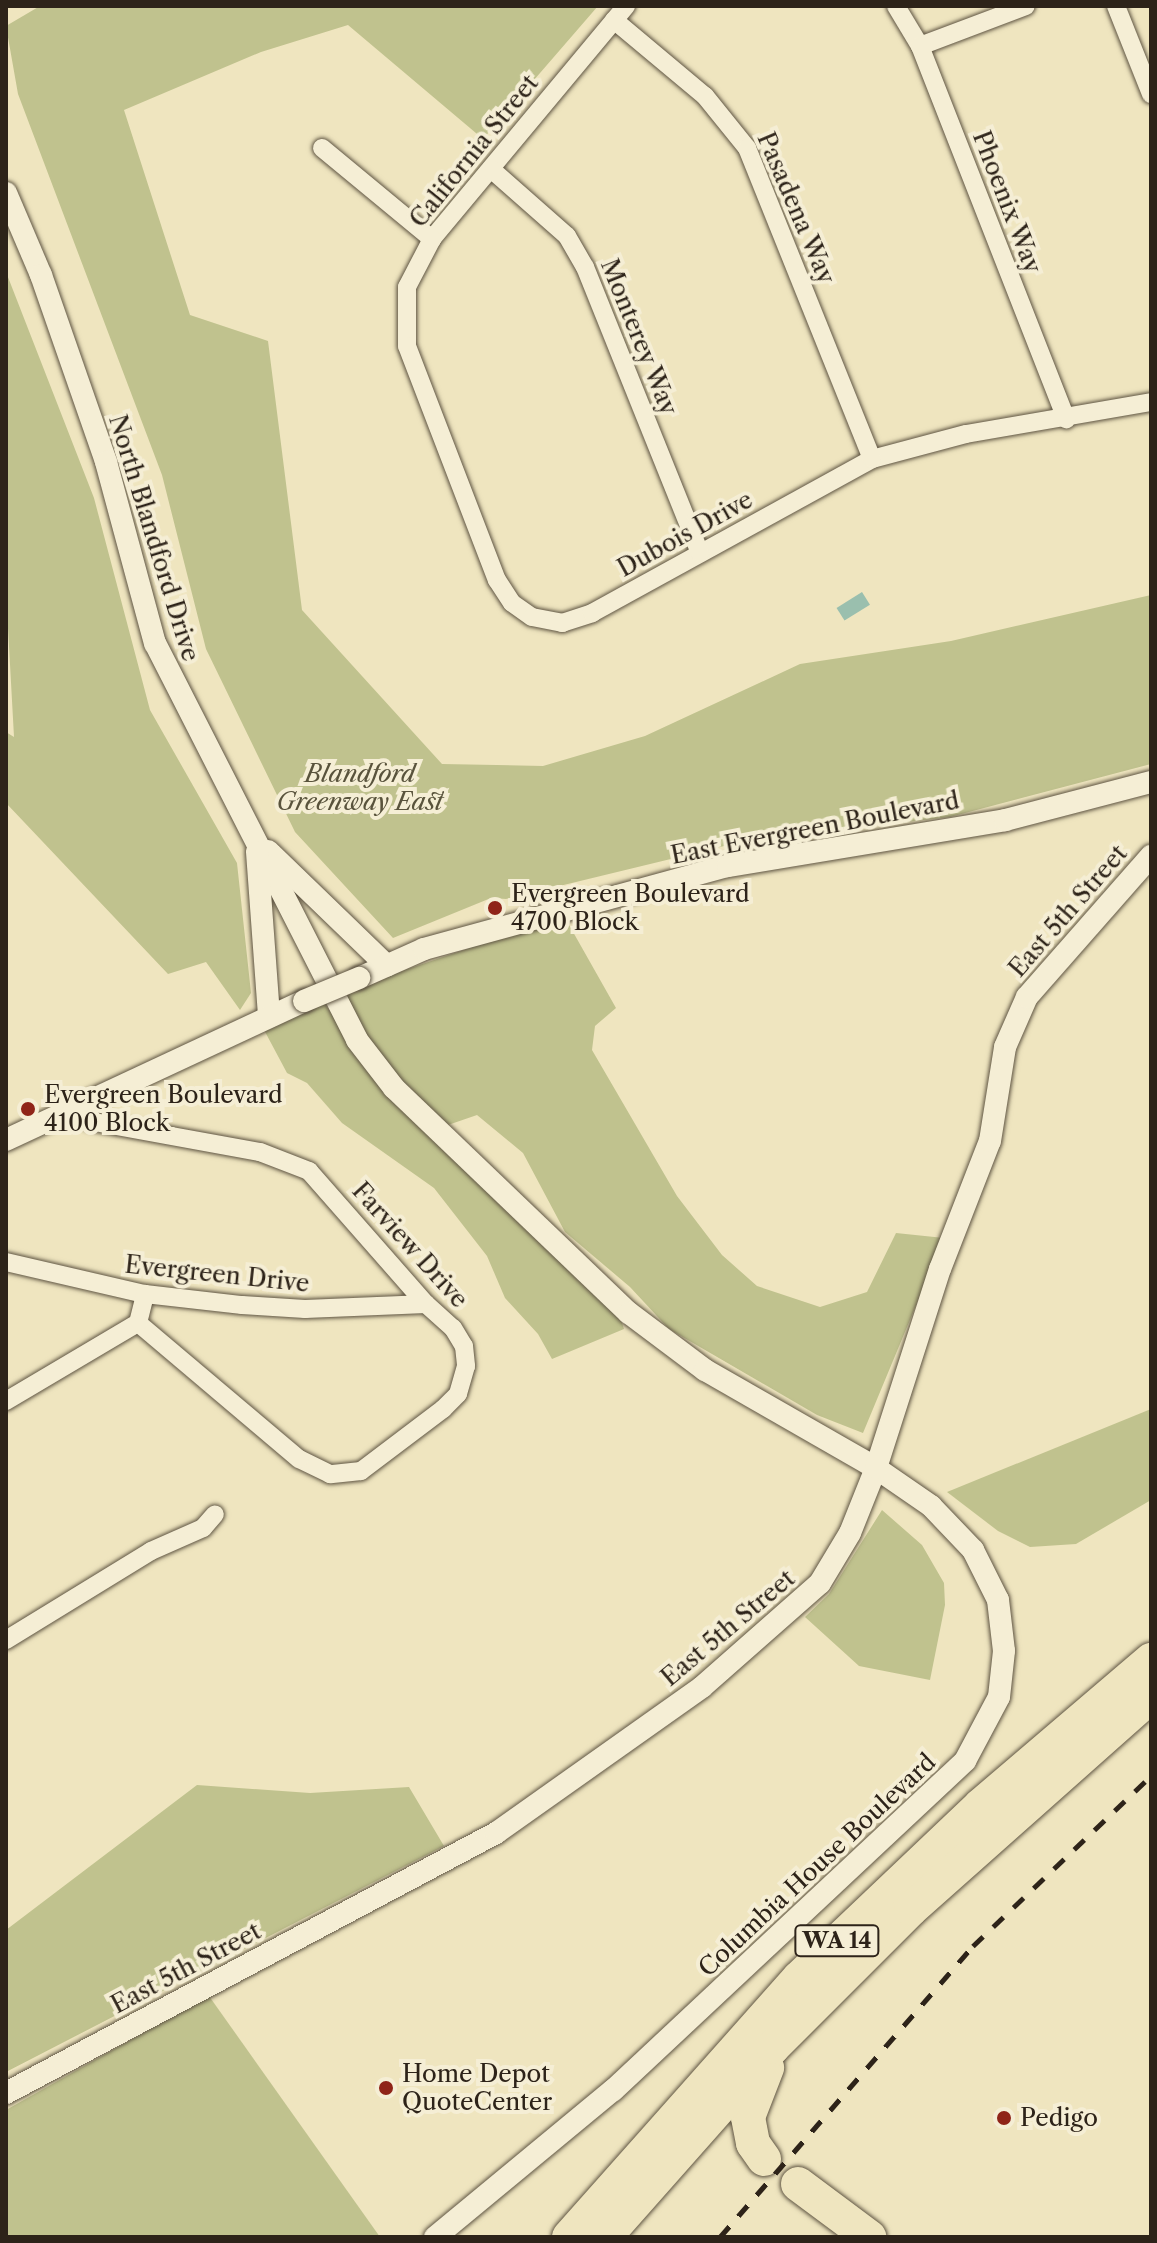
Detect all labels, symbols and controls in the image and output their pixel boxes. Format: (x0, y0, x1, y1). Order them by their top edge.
street label: California Street (404, 69, 544, 233)
street label: Phoenix Way (966, 126, 1048, 278)
street label: Pasadena Way (751, 127, 841, 289)
street label: Monterey Way (594, 254, 684, 420)
street label: North Blandford Drive (103, 411, 205, 665)
street label: Dubois Drive (612, 485, 758, 583)
park label: Blandford Greenway East (277, 760, 443, 816)
street label: East Evergreen Boulevard (668, 786, 962, 870)
street label: East 5th Street (1003, 839, 1133, 983)
place label: Evergreen Boulevard 4700 Block (511, 880, 750, 936)
marker: Evergreen Boulevard 4700 Block (486, 899, 504, 917)
place label: Evergreen Boulevard 4100 Block (44, 1081, 283, 1137)
marker: Evergreen Boulevard 4100 Block (19, 1100, 37, 1118)
street label: Farview Drive (346, 1176, 474, 1314)
street label: Evergreen Drive (123, 1250, 311, 1298)
street label: East 5th Street (655, 1564, 801, 1692)
street label: Columbia House Boulevard (692, 1747, 942, 1983)
street label: East 5th Street (106, 1916, 266, 2020)
road number: WA 14 (793, 1923, 881, 1959)
place label: Home Depot QuoteCenter (402, 2060, 552, 2116)
marker: Home Depot QuoteCenter (377, 2079, 395, 2097)
place label: Pedigo (1020, 2104, 1098, 2132)
marker: Pedigo (995, 2109, 1013, 2127)

